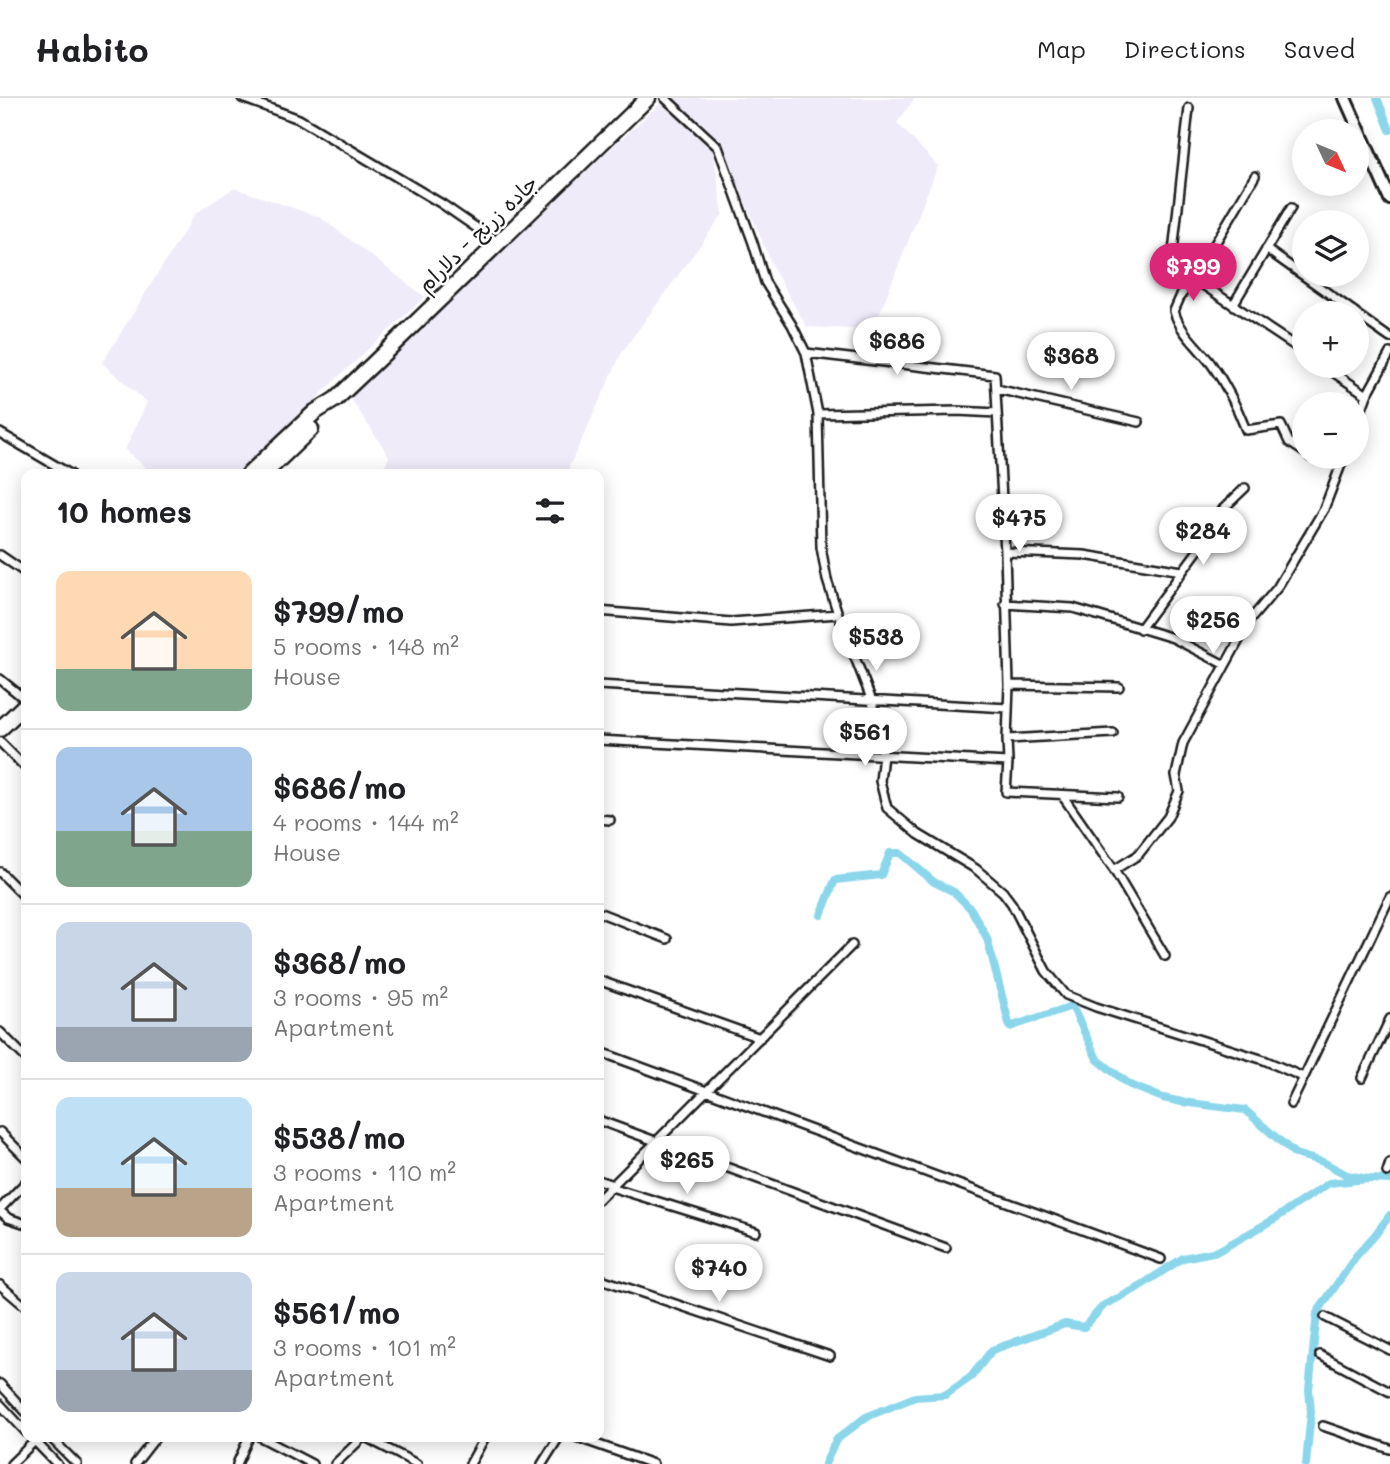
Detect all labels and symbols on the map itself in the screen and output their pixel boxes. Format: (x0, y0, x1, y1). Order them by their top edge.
north arrow (1292, 119, 1368, 196)
street label: جاده زرنج - دلارام (411, 169, 546, 300)
pin: $799 (1152, 244, 1234, 303)
pin: $686 (856, 317, 938, 377)
pin: $368 (1030, 332, 1112, 392)
pin: $475 (978, 494, 1060, 554)
pin: $284 (1162, 508, 1244, 567)
pin: $256 (1172, 596, 1254, 656)
pin: $538 (835, 614, 917, 673)
pin: $561 (824, 708, 906, 768)
pin: $265 (646, 1136, 728, 1196)
pin: $740 (678, 1244, 760, 1304)

